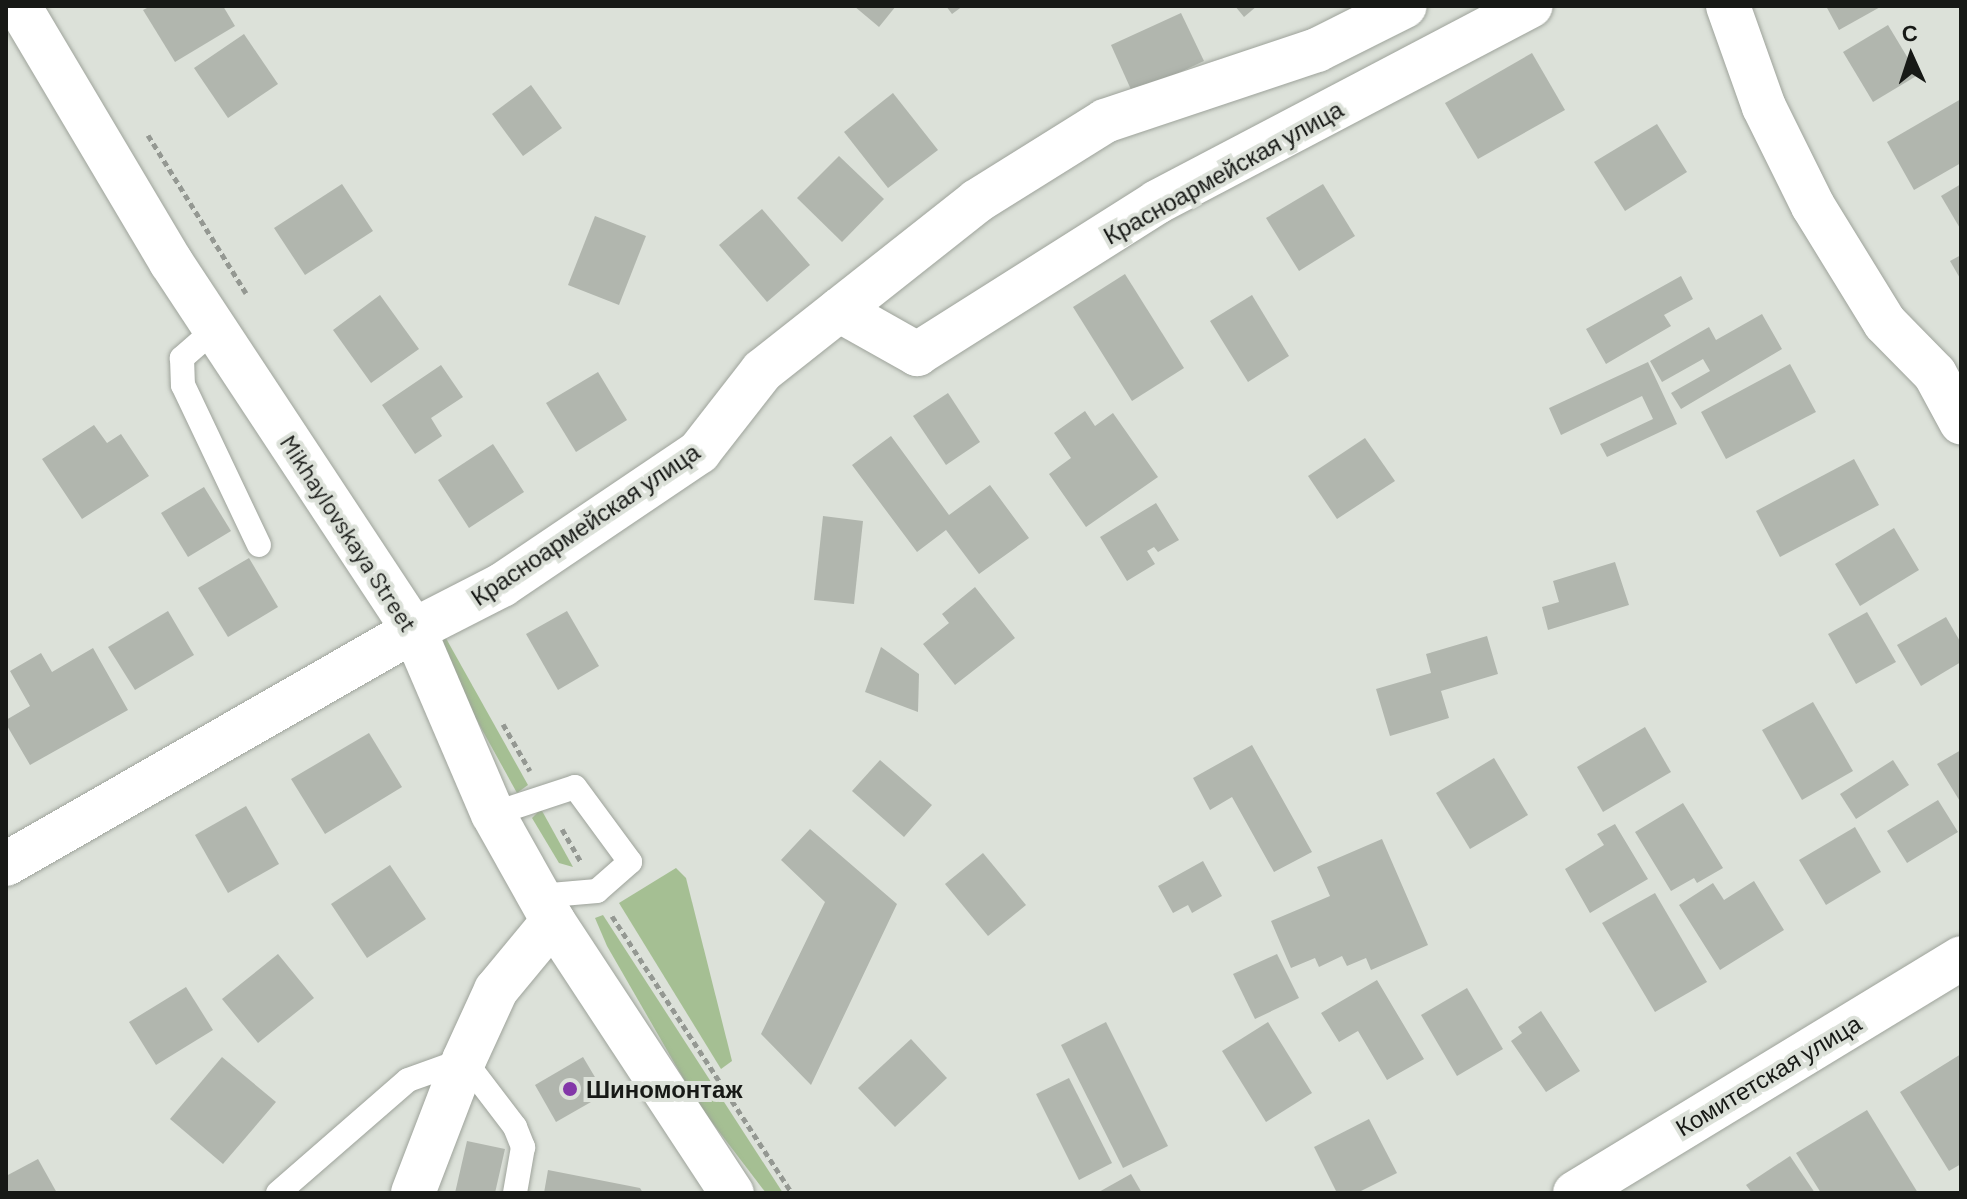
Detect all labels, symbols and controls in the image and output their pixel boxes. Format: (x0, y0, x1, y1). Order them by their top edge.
north arrow (1871, 16, 1951, 96)
text: С (1901, 19, 1918, 45)
street label: Красноармейская улица (1098, 94, 1348, 250)
street label: Mikhaylovskaya Street (275, 429, 423, 637)
street label: Красноармейская улица (465, 437, 705, 611)
street label: Комитетская улица (1670, 1008, 1866, 1142)
place label: Шиномонтаж (586, 1075, 742, 1103)
marker: Шиномонтаж (561, 1080, 579, 1098)

